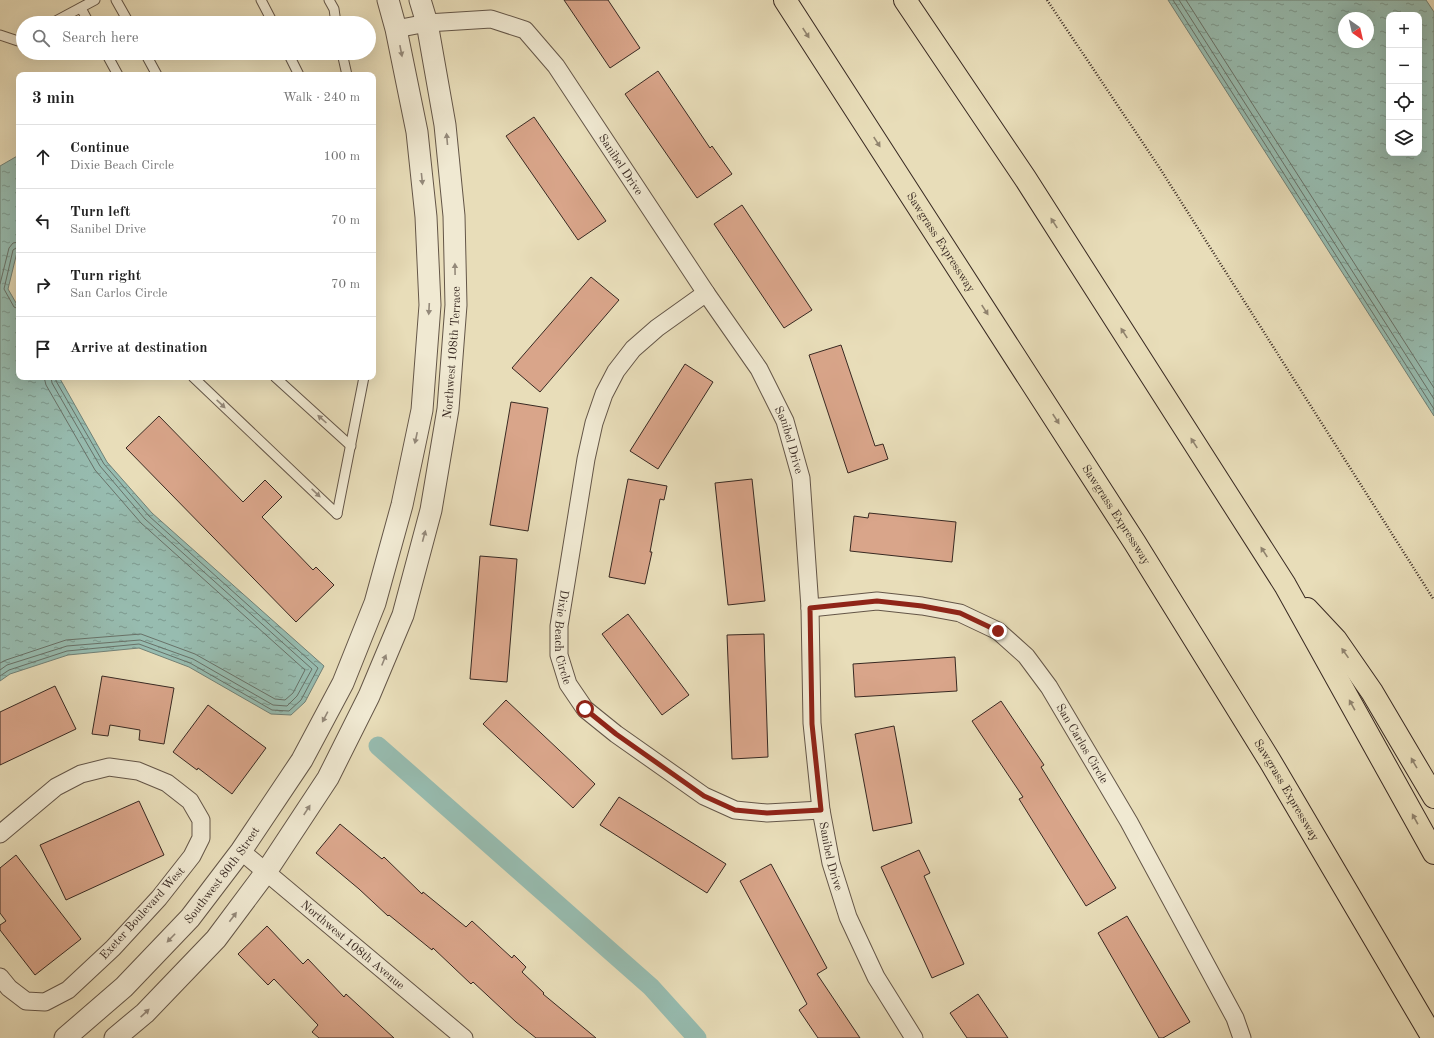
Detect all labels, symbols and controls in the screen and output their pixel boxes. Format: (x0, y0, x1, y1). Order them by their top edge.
north arrow (1338, 12, 1374, 48)
map controls (1386, 12, 1422, 156)
button: + (1386, 12, 1422, 48)
search box (16, 16, 376, 60)
icon: search (30, 27, 52, 49)
one-way arrow (803, 27, 810, 38)
text: Search here (62, 31, 139, 46)
one-way arrow (398, 45, 404, 57)
button: − (1386, 48, 1422, 84)
button: locate (1386, 84, 1422, 120)
text: 3 min (32, 90, 75, 107)
text: Walk · 240 m (283, 91, 360, 104)
button: layers (1386, 120, 1422, 156)
street label: Sanibel Drive (596, 132, 645, 198)
one-way arrow (443, 133, 450, 145)
one-way arrow (873, 137, 881, 147)
text: Continue (70, 141, 129, 156)
icon: ahead (32, 146, 54, 168)
text: 100 m (323, 150, 360, 163)
text: Dixie Beach Circle (70, 159, 174, 172)
one-way arrow (419, 173, 425, 185)
street label: Sawgrass Expressway (904, 191, 977, 295)
text: Turn left (70, 205, 130, 220)
icon: left (32, 210, 54, 232)
text: 70 m (331, 214, 360, 227)
one-way arrow (1050, 218, 1058, 228)
text: Sanibel Drive (70, 223, 146, 236)
one-way arrow (452, 262, 458, 275)
text: Turn right (70, 269, 141, 284)
icon: right (32, 274, 54, 296)
text: 70 m (331, 278, 360, 291)
street label: Northwest 108th Terrace (441, 286, 463, 420)
text: San Carlos Circle (70, 287, 168, 300)
one-way arrow (426, 303, 433, 315)
one-way arrow (982, 304, 989, 316)
one-way arrow (1120, 328, 1128, 338)
icon: arrive (32, 338, 54, 360)
text: Arrive at destination (70, 341, 208, 356)
one-way arrow (216, 399, 226, 409)
street label: Sanibel Drive (772, 404, 805, 476)
one-way arrow (1052, 413, 1059, 425)
one-way arrow (317, 415, 328, 424)
one-way arrow (412, 432, 418, 444)
one-way arrow (1190, 437, 1198, 448)
street label: Sawgrass Expressway (1079, 463, 1152, 568)
one-way arrow (311, 488, 320, 497)
one-way arrow (421, 530, 427, 542)
one-way arrow (1260, 547, 1268, 557)
street label: Dixie Beach Circle (552, 589, 573, 687)
route end (989, 622, 1007, 640)
one-way arrow (1341, 648, 1349, 658)
one-way arrow (382, 653, 388, 665)
one-way arrow (1348, 699, 1355, 711)
route start (576, 700, 594, 718)
street label: San Carlos Circle (1053, 702, 1110, 786)
one-way arrow (322, 712, 328, 723)
street label: Sawgrass Expressway (1251, 737, 1321, 844)
one-way arrow (1411, 757, 1418, 769)
one-way arrow (303, 805, 311, 815)
one-way arrow (1412, 813, 1418, 824)
street label: Sanibel Drive (816, 821, 844, 893)
street label: Southwest 80th Street (183, 825, 262, 927)
street label: Exeter Boulevard West (98, 865, 187, 962)
street label: Northwest 108th Avenue (298, 899, 407, 993)
one-way arrow (228, 912, 236, 922)
one-way arrow (166, 933, 176, 943)
one-way arrow (140, 1008, 150, 1017)

